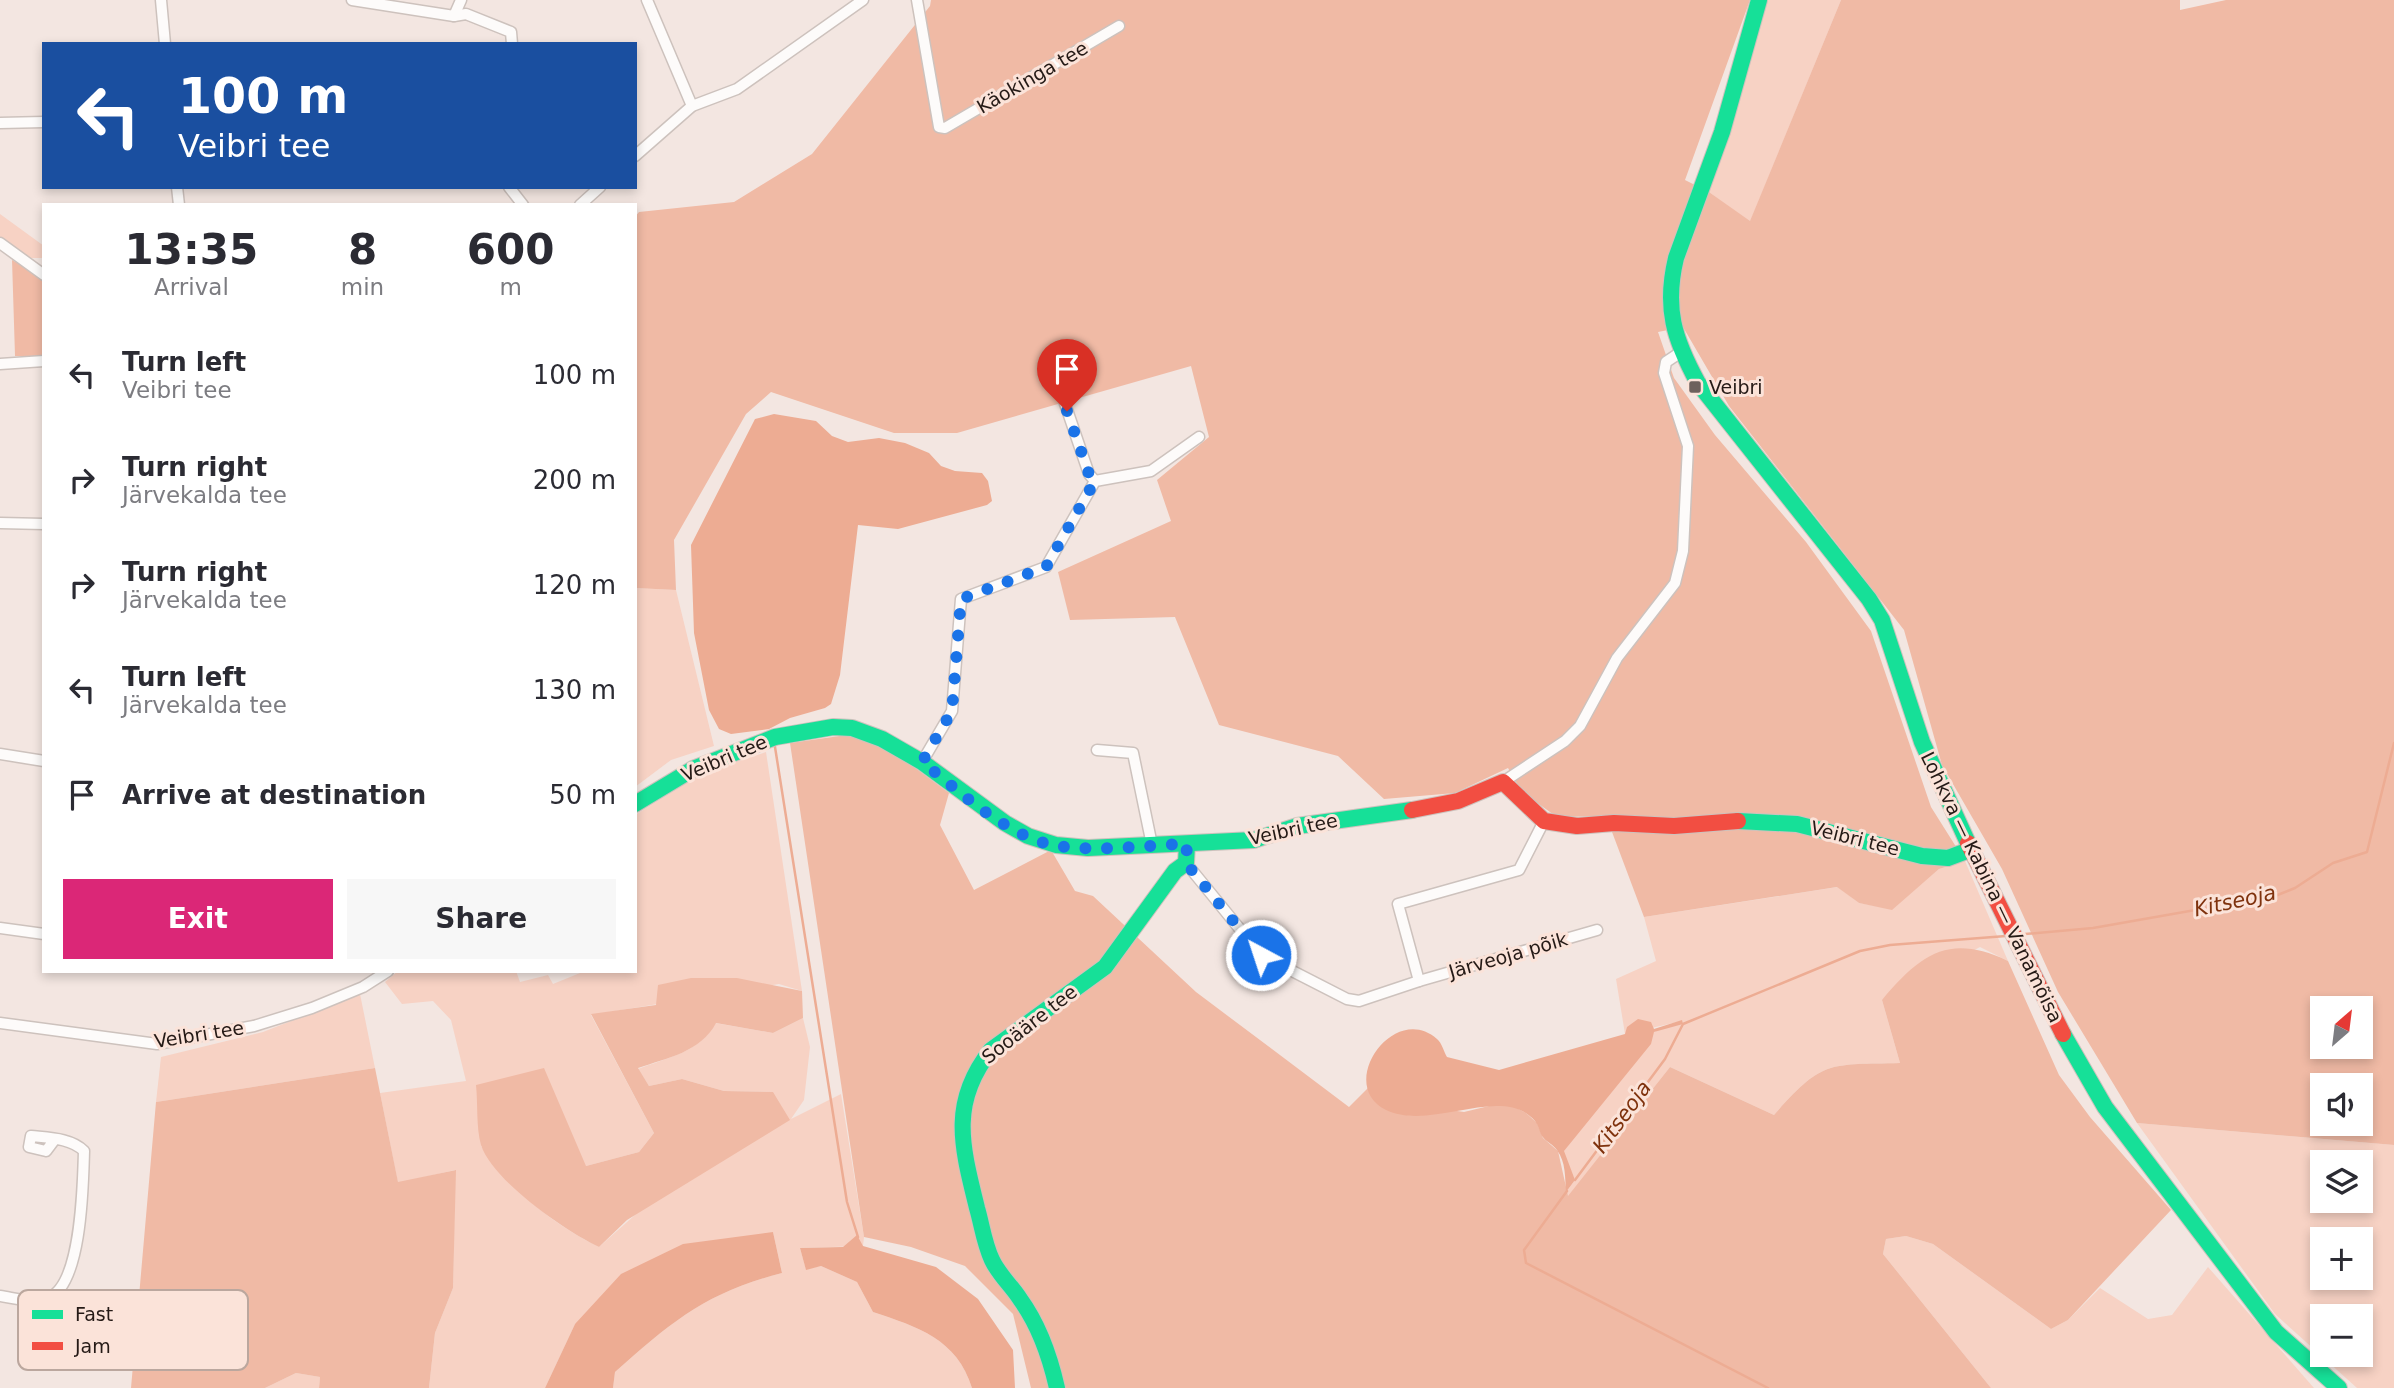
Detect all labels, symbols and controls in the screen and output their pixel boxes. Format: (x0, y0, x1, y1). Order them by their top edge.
street label: Käokinga tee (973, 36, 1091, 118)
text: 100 m (178, 68, 348, 125)
icon: left (63, 70, 154, 161)
text: Veibri tee (178, 127, 330, 165)
text: 13:35 (125, 225, 258, 274)
text: 8 (348, 225, 377, 274)
text: 600 (467, 225, 554, 274)
text: Arrival (154, 274, 229, 300)
text: min (341, 274, 384, 300)
text: m (499, 274, 522, 300)
pin (1037, 339, 1097, 411)
text: Turn left (122, 347, 246, 377)
icon: arrive (1048, 350, 1086, 388)
icon: left (63, 356, 101, 394)
text: 100 m (533, 360, 616, 390)
place label: Veibri (1709, 376, 1763, 398)
text: Veibri tee (122, 377, 232, 403)
marker: Veibri (1687, 379, 1703, 395)
text: Turn right (122, 452, 267, 482)
icon: right (63, 461, 101, 499)
text: 200 m (533, 465, 616, 495)
text: Järvekalda tee (122, 482, 287, 508)
text: Turn right (122, 557, 267, 587)
icon: right (63, 566, 101, 604)
text: 120 m (533, 570, 616, 600)
text: Järvekalda tee (122, 587, 287, 613)
text: Turn left (122, 662, 246, 692)
icon: left (63, 671, 101, 709)
text: 130 m (533, 675, 616, 705)
text: Järvekalda tee (122, 692, 287, 718)
street label: Veibri tee (678, 730, 770, 786)
street label: Lohkva — Kabina — Vanamõisa (1917, 748, 2067, 1026)
icon: arrive (63, 776, 101, 814)
text: Arrive at destination (122, 780, 426, 810)
text: 50 m (549, 780, 616, 810)
street label: Veibri tee (1246, 809, 1340, 849)
street label: Veibri tee (1808, 816, 1902, 860)
button: Exit (63, 879, 333, 959)
button: Share (347, 879, 616, 959)
water label: Kitseoja (2192, 881, 2278, 921)
position arrow (1224, 918, 1298, 992)
street label: Järveoja põik (1445, 928, 1570, 983)
street label: Sooääre tee (977, 980, 1081, 1068)
north arrow (2310, 996, 2373, 1059)
map controls (2310, 996, 2373, 1367)
street label: Veibri tee (153, 1016, 245, 1052)
button: sound (2310, 1073, 2373, 1136)
water label: Kitseoja (1588, 1076, 1656, 1158)
button: layers (2310, 1150, 2373, 1213)
button: + (2310, 1227, 2373, 1290)
legend (18, 1290, 248, 1370)
text: Fast (75, 1303, 113, 1325)
button: − (2310, 1304, 2373, 1367)
text: Jam (74, 1335, 111, 1357)

